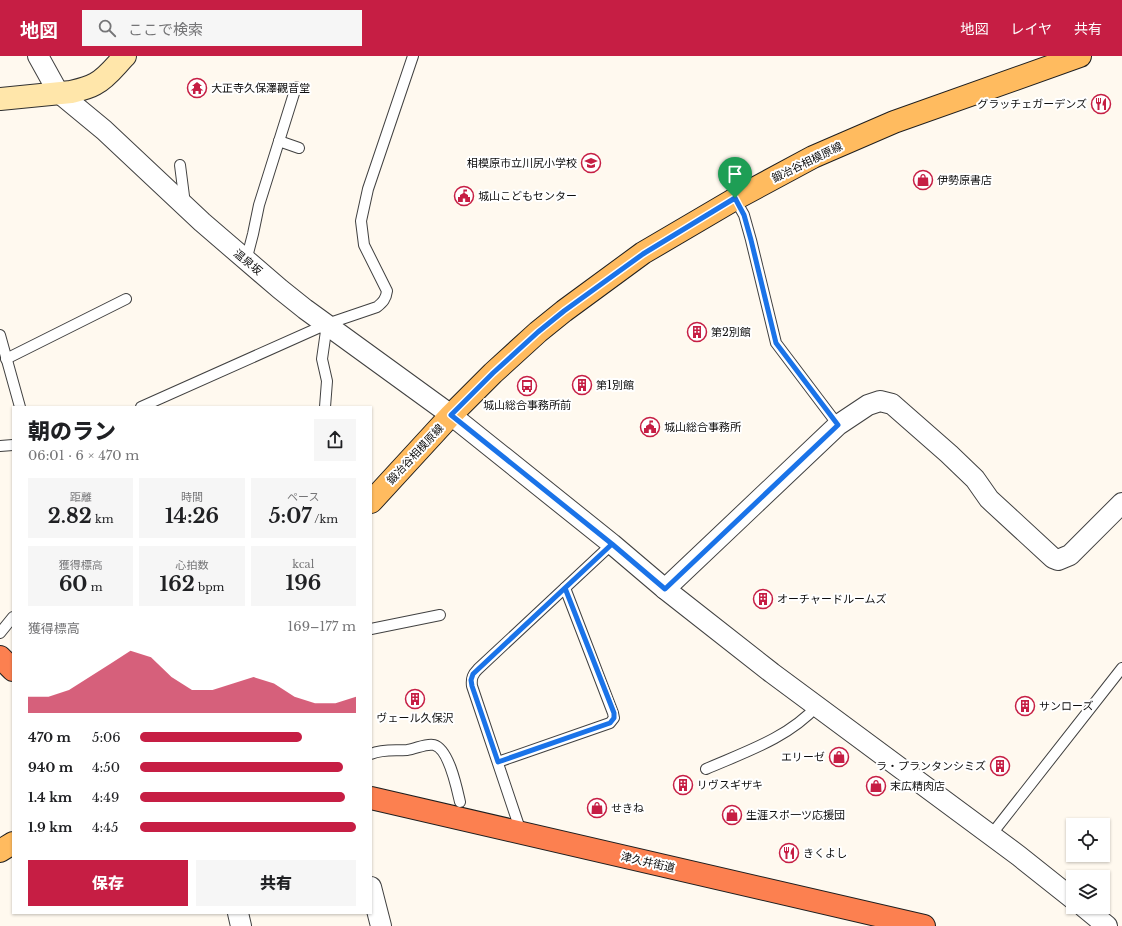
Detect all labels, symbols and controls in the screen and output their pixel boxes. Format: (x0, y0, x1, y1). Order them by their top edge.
search box (82, 10, 362, 46)
icon: search (96, 17, 118, 39)
text: 地図 (20, 19, 58, 42)
text: ここで検索 (128, 20, 203, 39)
text: 地図 (960, 20, 988, 38)
text: レイヤ (1010, 20, 1052, 38)
text: 共有 (1074, 20, 1102, 38)
temple icon: 大正寺久保澤觀音堂 (186, 77, 208, 99)
place label: 大正寺久保澤觀音堂 (211, 81, 310, 95)
restaurant icon: グラッチェガーデンズ (1090, 93, 1112, 115)
place label: グラッチェガーデンズ (977, 97, 1087, 111)
street label: 鍛冶谷相模原線 (769, 139, 845, 185)
school or university icon: 相模原市立川尻小学校 (580, 152, 602, 174)
place label: 相模原市立川尻小学校 (467, 156, 577, 170)
pin (718, 157, 752, 198)
icon: arrive (724, 163, 746, 185)
shop icon: 伊勢原書店 (912, 169, 934, 191)
place label: 伊勢原書店 (937, 173, 992, 187)
public building icon: 城山こどもセンター (453, 185, 475, 207)
place label: 城山こどもセンター (478, 189, 577, 203)
street label: 温泉坂 (231, 246, 265, 278)
building icon: 第2別館 (686, 321, 708, 343)
place label: 第2別館 (711, 325, 751, 339)
building icon: 第1別館 (571, 374, 593, 396)
bus stop icon: 城山総合事務所前 (516, 375, 538, 397)
place label: 第1別館 (596, 378, 634, 392)
place label: 城山総合事務所前 (483, 398, 571, 412)
public building icon: 城山総合事務所 (639, 416, 661, 438)
text: 朝のラン (28, 418, 116, 445)
button: share (314, 419, 356, 461)
place label: 城山総合事務所 (664, 420, 742, 434)
street label: 鍛冶谷相模原線 (384, 421, 446, 487)
text: 06:01 · 6 × 470 m (28, 447, 139, 464)
text: 距離 (70, 490, 92, 504)
text: 時間 (181, 490, 203, 504)
text: ペース (287, 490, 320, 504)
text: 2.82 (48, 504, 92, 528)
text: 14:26 (165, 504, 219, 528)
text: 5:07 (269, 504, 312, 528)
text: km (92, 512, 114, 526)
text: /km (312, 512, 338, 526)
text: kcal (292, 557, 314, 571)
text: 獲得標高 (59, 558, 103, 572)
text: 心拍数 (175, 558, 208, 572)
text: 196 (285, 571, 321, 595)
text: 60 (59, 572, 87, 596)
text: 162 (160, 572, 195, 596)
text: m (87, 580, 102, 594)
text: bpm (195, 580, 224, 594)
building icon: オーチャードルームズ (752, 588, 774, 610)
place label: オーチャードルームズ (777, 592, 887, 606)
text: 169–177 m (288, 618, 356, 635)
text: 獲得標高 (28, 620, 80, 637)
building icon: ヴェール久保沢 (404, 688, 426, 710)
building icon: サンローズ (1014, 695, 1036, 717)
place label: サンローズ (1039, 699, 1093, 713)
place label: ヴェール久保沢 (377, 711, 454, 725)
text: 470 m (28, 729, 71, 746)
text: 5:06 (92, 729, 121, 746)
shop icon: エリーゼ (828, 746, 850, 768)
place label: エリーゼ (781, 750, 825, 764)
building icon: ラ・プランタンシミズ (989, 755, 1011, 777)
text: 940 m (28, 759, 73, 776)
text: 4:50 (92, 759, 120, 776)
place label: ラ・プランタンシミズ (876, 759, 986, 773)
building icon: リヴスギザキ (672, 774, 694, 796)
shop icon: 末広精肉店 (865, 775, 887, 797)
place label: リヴスギザキ (697, 778, 763, 792)
place label: 末広精肉店 (890, 779, 945, 793)
text: 1.4 km (28, 789, 72, 806)
text: 4:49 (92, 789, 119, 806)
shop icon: せきね (586, 797, 608, 819)
place label: せきね (611, 801, 644, 815)
shop icon: 生涯スポ一ツ応援団 (721, 804, 743, 826)
place label: 生涯スポ一ツ応援団 (746, 808, 845, 822)
map controls (1066, 818, 1110, 914)
button: locate (1066, 818, 1110, 862)
text: 1.9 km (28, 819, 72, 836)
text: 4:45 (92, 819, 118, 836)
restaurant icon: きくよし (778, 842, 800, 864)
place label: きくよし (803, 846, 847, 860)
street label: 津久井街道 (620, 849, 676, 875)
button: 保存 (28, 860, 188, 906)
button: 共有 (196, 860, 356, 906)
button: layers (1066, 870, 1110, 914)

